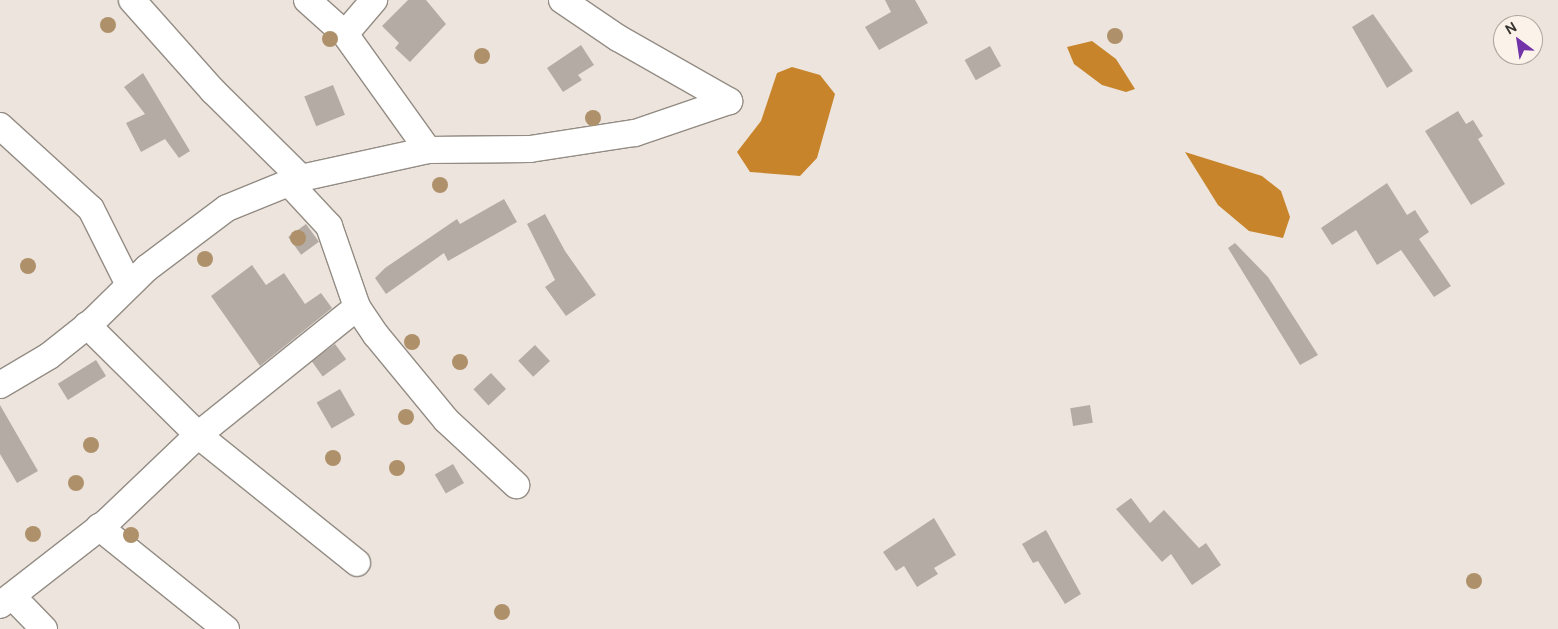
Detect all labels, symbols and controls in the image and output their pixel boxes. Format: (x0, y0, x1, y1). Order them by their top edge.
north arrow (1493, 15, 1543, 65)
text: N (1502, 18, 1520, 38)

